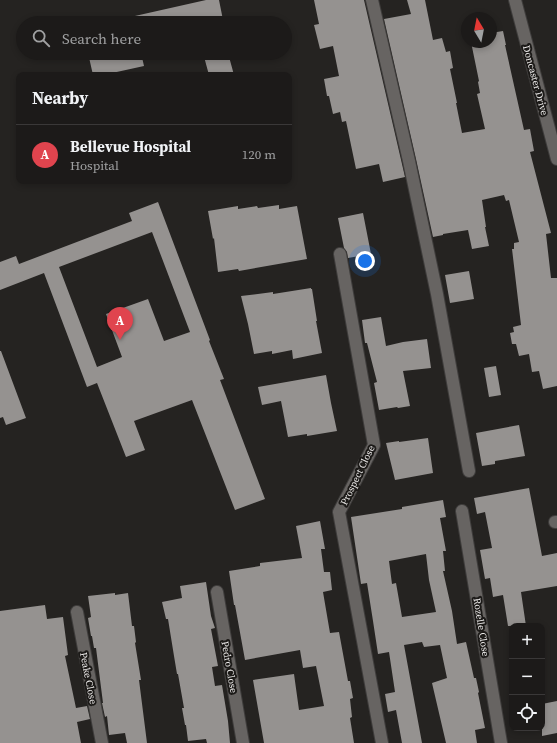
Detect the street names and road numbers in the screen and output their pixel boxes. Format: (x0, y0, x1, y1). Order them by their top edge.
street label: Doncaster Drive (520, 44, 551, 117)
street label: Prospect Close (337, 443, 378, 507)
street label: Rozelle Close (470, 597, 493, 657)
street label: Pedro Close (219, 640, 240, 694)
street label: Peake Close (77, 651, 100, 705)

